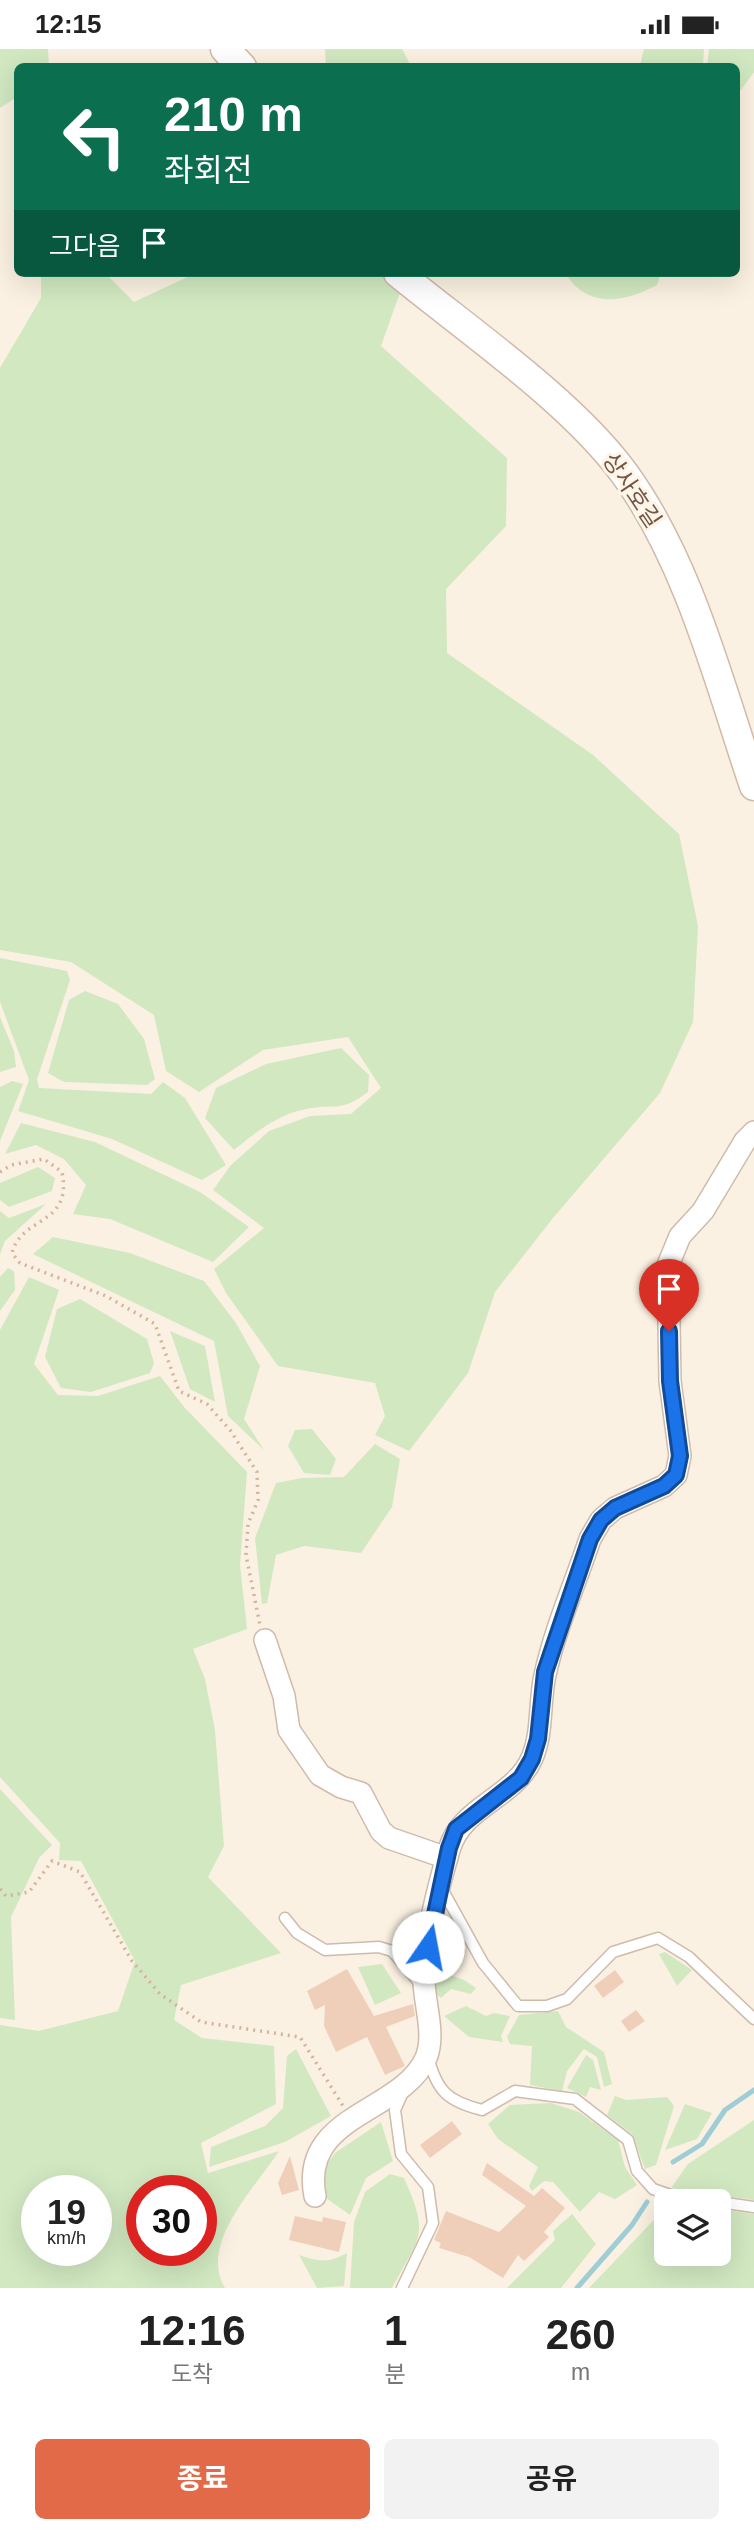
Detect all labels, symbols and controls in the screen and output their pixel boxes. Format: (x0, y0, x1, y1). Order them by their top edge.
text: 12:15 (35, 9, 102, 39)
text: 210 m (164, 87, 303, 141)
icon: left (49, 91, 140, 182)
text: 좌회전 (164, 152, 252, 188)
icon: arrive (135, 224, 173, 262)
text: 그다음 (49, 231, 121, 261)
street label: 상사호길 (598, 448, 666, 532)
pin (639, 1259, 699, 1331)
icon: arrive (650, 1270, 688, 1308)
position arrow (391, 1910, 465, 1984)
speed limit sign: 30 (126, 2175, 217, 2266)
map controls (654, 2189, 731, 2266)
button: layers (654, 2189, 731, 2266)
text: 19 (47, 2192, 86, 2231)
text: km/h (47, 2228, 86, 2248)
text: 12:16 (138, 2307, 246, 2354)
text: 1 (384, 2307, 407, 2354)
text: 260 (546, 2311, 616, 2358)
text: m (571, 2359, 590, 2385)
text: 도착 (171, 2361, 213, 2387)
text: 분 (385, 2361, 406, 2387)
button: 종료 (35, 2439, 370, 2519)
button: 공유 (384, 2439, 719, 2519)

